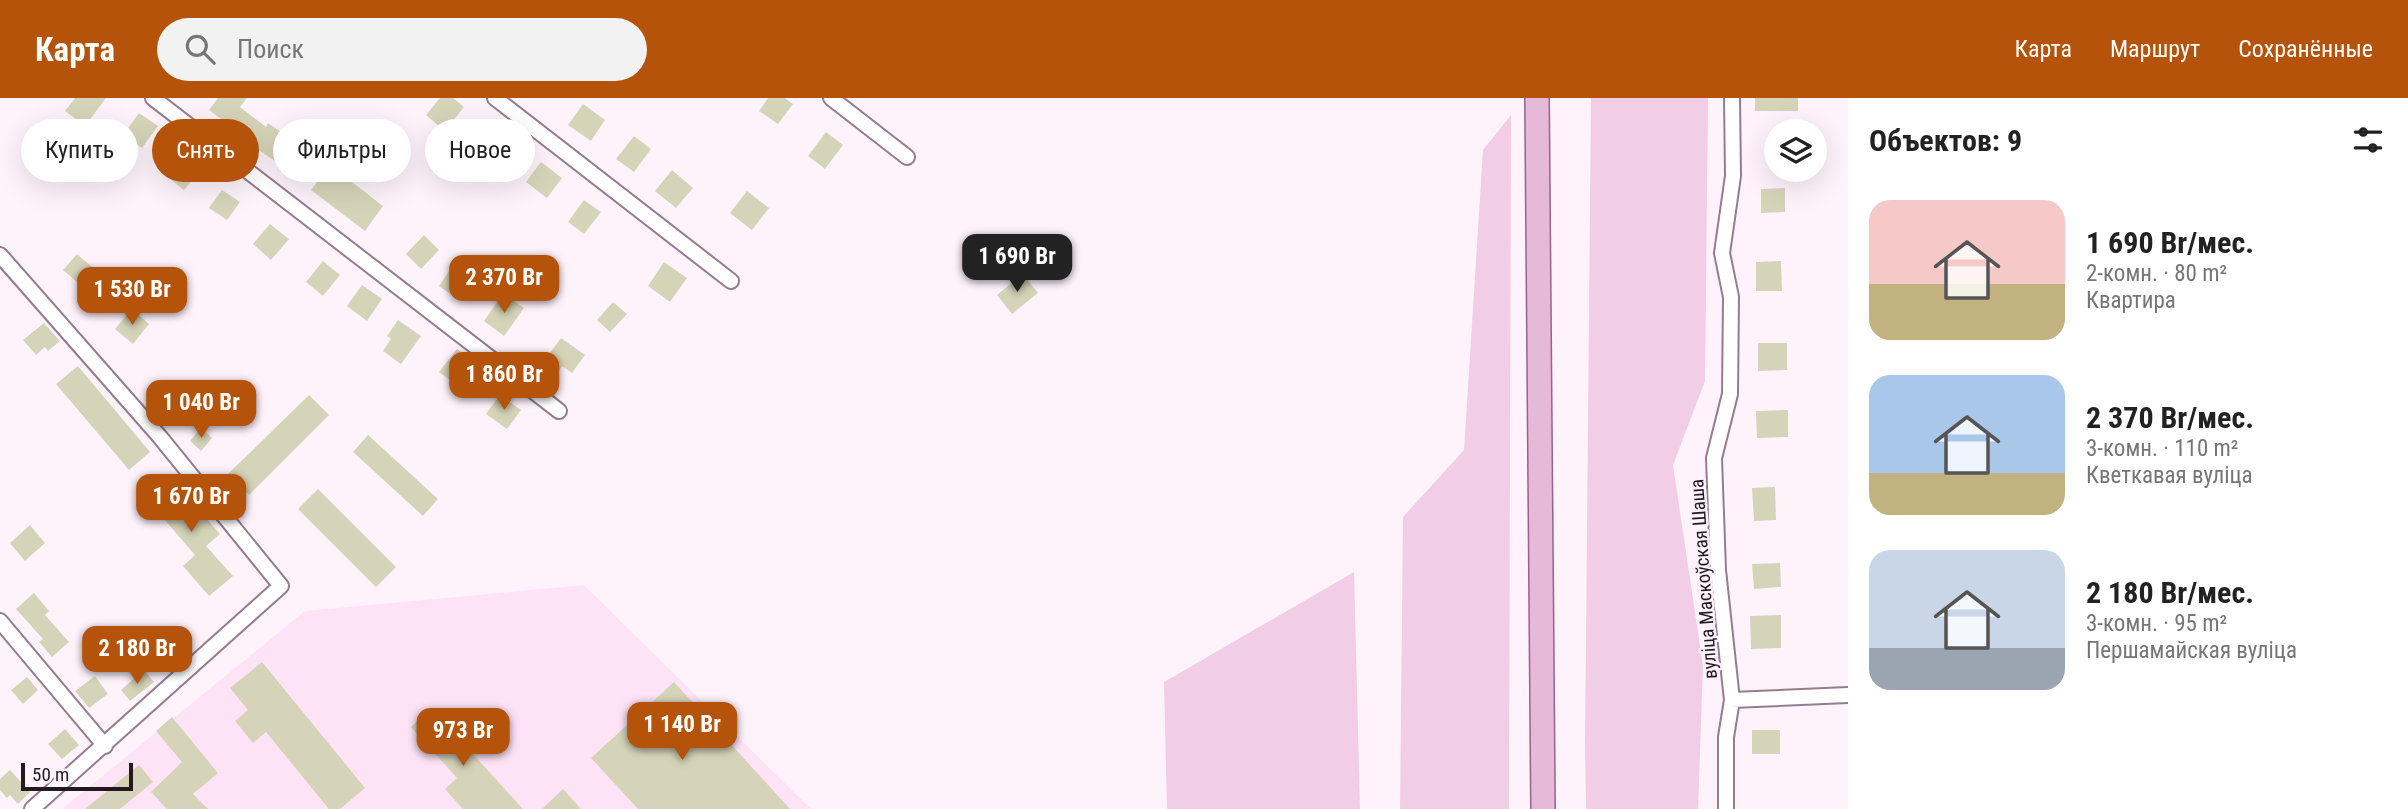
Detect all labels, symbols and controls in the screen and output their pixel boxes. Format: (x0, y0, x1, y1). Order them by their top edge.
search box (157, 18, 647, 81)
text: Карта (35, 30, 115, 69)
icon: search (181, 30, 219, 68)
text: Поиск (237, 34, 304, 64)
text: Карта (2015, 35, 2072, 63)
text: Маршрут (2110, 35, 2200, 63)
text: Сохранённые (2238, 35, 2373, 63)
chip: Купить (21, 119, 138, 182)
chip: Снять (152, 119, 259, 182)
chip: Фильтры (273, 119, 411, 182)
chip: Новое (425, 119, 535, 182)
map controls (1764, 119, 1827, 182)
button: layers (1764, 119, 1827, 182)
icon: filters (2349, 121, 2387, 159)
text: Объектов: 9 (1869, 123, 2022, 158)
text: 1 690 Br/мес. (2086, 225, 2254, 260)
icon: home (1925, 228, 2009, 312)
pin: 1 690 Br (945, 234, 1089, 294)
text: 1 690 Br (978, 243, 1056, 270)
pin: 2 370 Br (432, 256, 576, 315)
text: 2-комн. · 80 m² (2086, 260, 2227, 287)
text: 2 370 Br (465, 264, 543, 291)
pin: 1 530 Br (60, 268, 204, 327)
text: 1 530 Br (93, 276, 171, 303)
text: Квартира (2086, 287, 2176, 314)
pin: 1 860 Br (432, 352, 576, 412)
text: 1 860 Br (465, 361, 543, 388)
pin: 1 040 Br (129, 380, 273, 440)
text: 1 040 Br (162, 389, 240, 416)
text: 2 370 Br/мес. (2086, 400, 2254, 435)
icon: home (1925, 403, 2009, 487)
text: 3-комн. · 110 m² (2086, 435, 2238, 462)
text: Кветкавая вуліца (2086, 462, 2253, 489)
pin: 1 670 Br (119, 474, 263, 534)
street label: вуліца Маскоўская Шаша (1685, 478, 1722, 680)
text: 1 670 Br (152, 483, 230, 510)
text: 2 180 Br/мес. (2086, 575, 2254, 610)
icon: home (1925, 578, 2009, 662)
text: 3-комн. · 95 m² (2086, 610, 2227, 637)
pin: 2 180 Br (65, 626, 209, 686)
text: 2 180 Br (98, 635, 176, 662)
text: Першамайская вуліца (2086, 637, 2297, 664)
pin: 1 140 Br (610, 702, 754, 762)
pin: 973 Br (406, 708, 520, 768)
text: 1 140 Br (643, 711, 721, 738)
text: 973 Br (433, 717, 493, 744)
scale bar (21, 760, 133, 792)
text: 50 m (32, 763, 69, 786)

